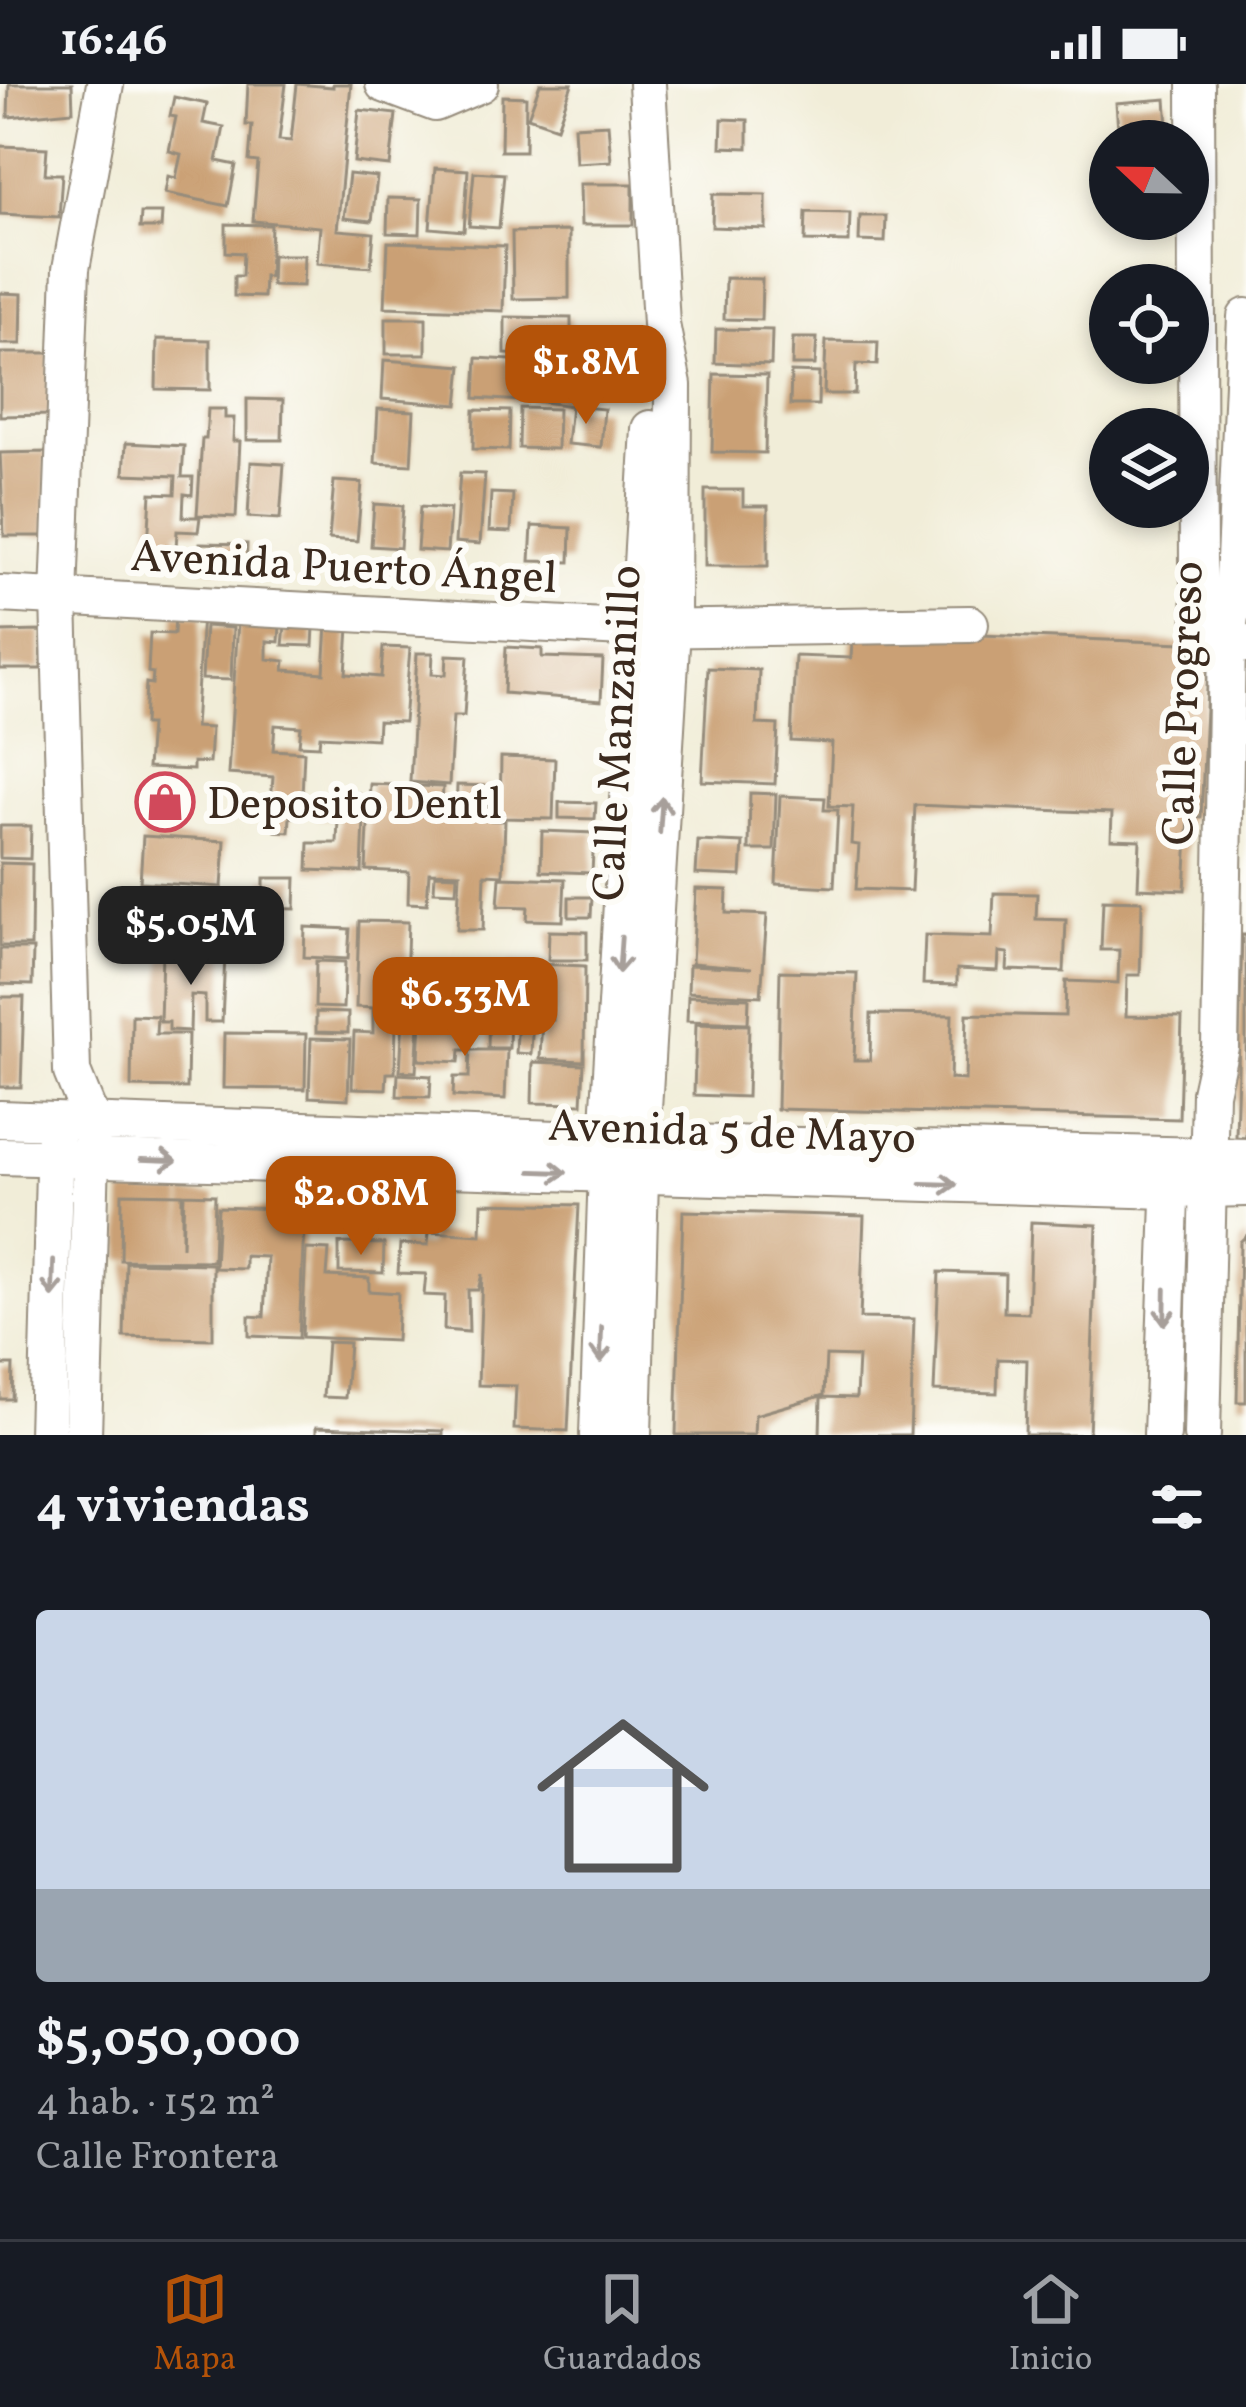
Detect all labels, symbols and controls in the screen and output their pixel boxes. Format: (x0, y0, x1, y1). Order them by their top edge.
text: 16:46 (60, 11, 167, 74)
north arrow (1089, 120, 1209, 240)
map controls (1089, 120, 1209, 528)
button: locate (1089, 264, 1209, 384)
pin: $1.8M (502, 325, 670, 427)
text: $1.8M (532, 337, 640, 391)
button: layers (1089, 408, 1209, 528)
street label: Avenida Puerto Ángel (129, 527, 559, 612)
street label: Calle Progreso (1149, 560, 1222, 846)
street label: Calle Manzanillo (579, 564, 660, 903)
shop icon: Deposito Dentl (134, 771, 196, 833)
place label: Deposito Dentl (207, 775, 502, 838)
one-way arrow (649, 796, 672, 835)
pin: $5.05M (93, 886, 289, 988)
text: $5.05M (125, 898, 257, 952)
one-way arrow (608, 935, 631, 974)
pin: $6.33M (367, 957, 563, 1059)
text: $6.33M (400, 969, 530, 1023)
street label: Avenida 5 de Mayo (547, 1097, 917, 1172)
one-way arrow (139, 1148, 178, 1171)
pin: $2.08M (263, 1156, 459, 1258)
one-way arrow (529, 1161, 568, 1184)
text: $2.08M (293, 1168, 429, 1222)
one-way arrow (919, 1172, 958, 1195)
one-way arrow (41, 1259, 64, 1298)
one-way arrow (1153, 1287, 1176, 1326)
one-way arrow (590, 1325, 613, 1364)
text: 4 viviendas (36, 1472, 310, 1543)
icon: filters (1144, 1474, 1210, 1540)
icon: home (515, 1688, 731, 1904)
text: $5,050,000 (36, 2006, 300, 2077)
text: 4 hab. · 152 m² (36, 2077, 275, 2131)
text: Calle Frontera (36, 2131, 279, 2185)
tab: Mapa (154, 2266, 236, 2384)
tab: Guardados (543, 2266, 702, 2384)
tab: Inicio (1009, 2266, 1092, 2384)

